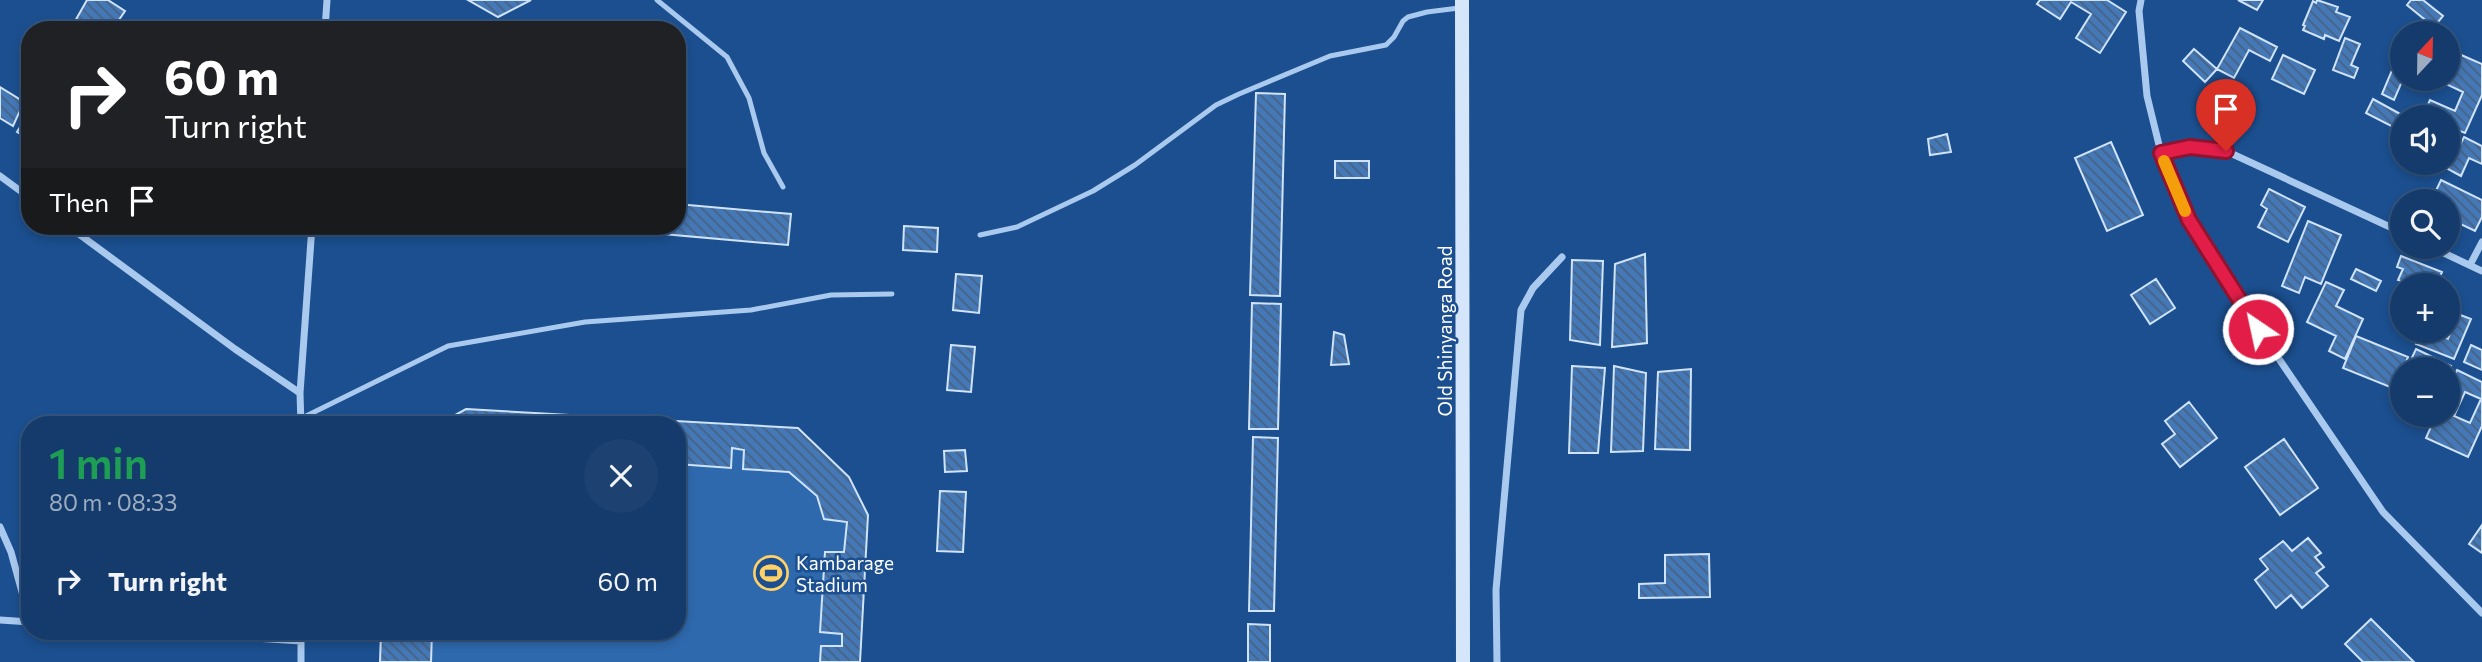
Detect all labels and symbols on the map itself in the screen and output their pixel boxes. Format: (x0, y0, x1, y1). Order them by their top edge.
north arrow (2390, 21, 2460, 91)
pin (2196, 79, 2256, 151)
street label: Old Shinyanga Road (1433, 245, 1456, 417)
position arrow (2221, 292, 2295, 366)
place label: Kambarage Stadium (796, 551, 894, 596)
sports icon: Kambarage Stadium (752, 554, 790, 592)

